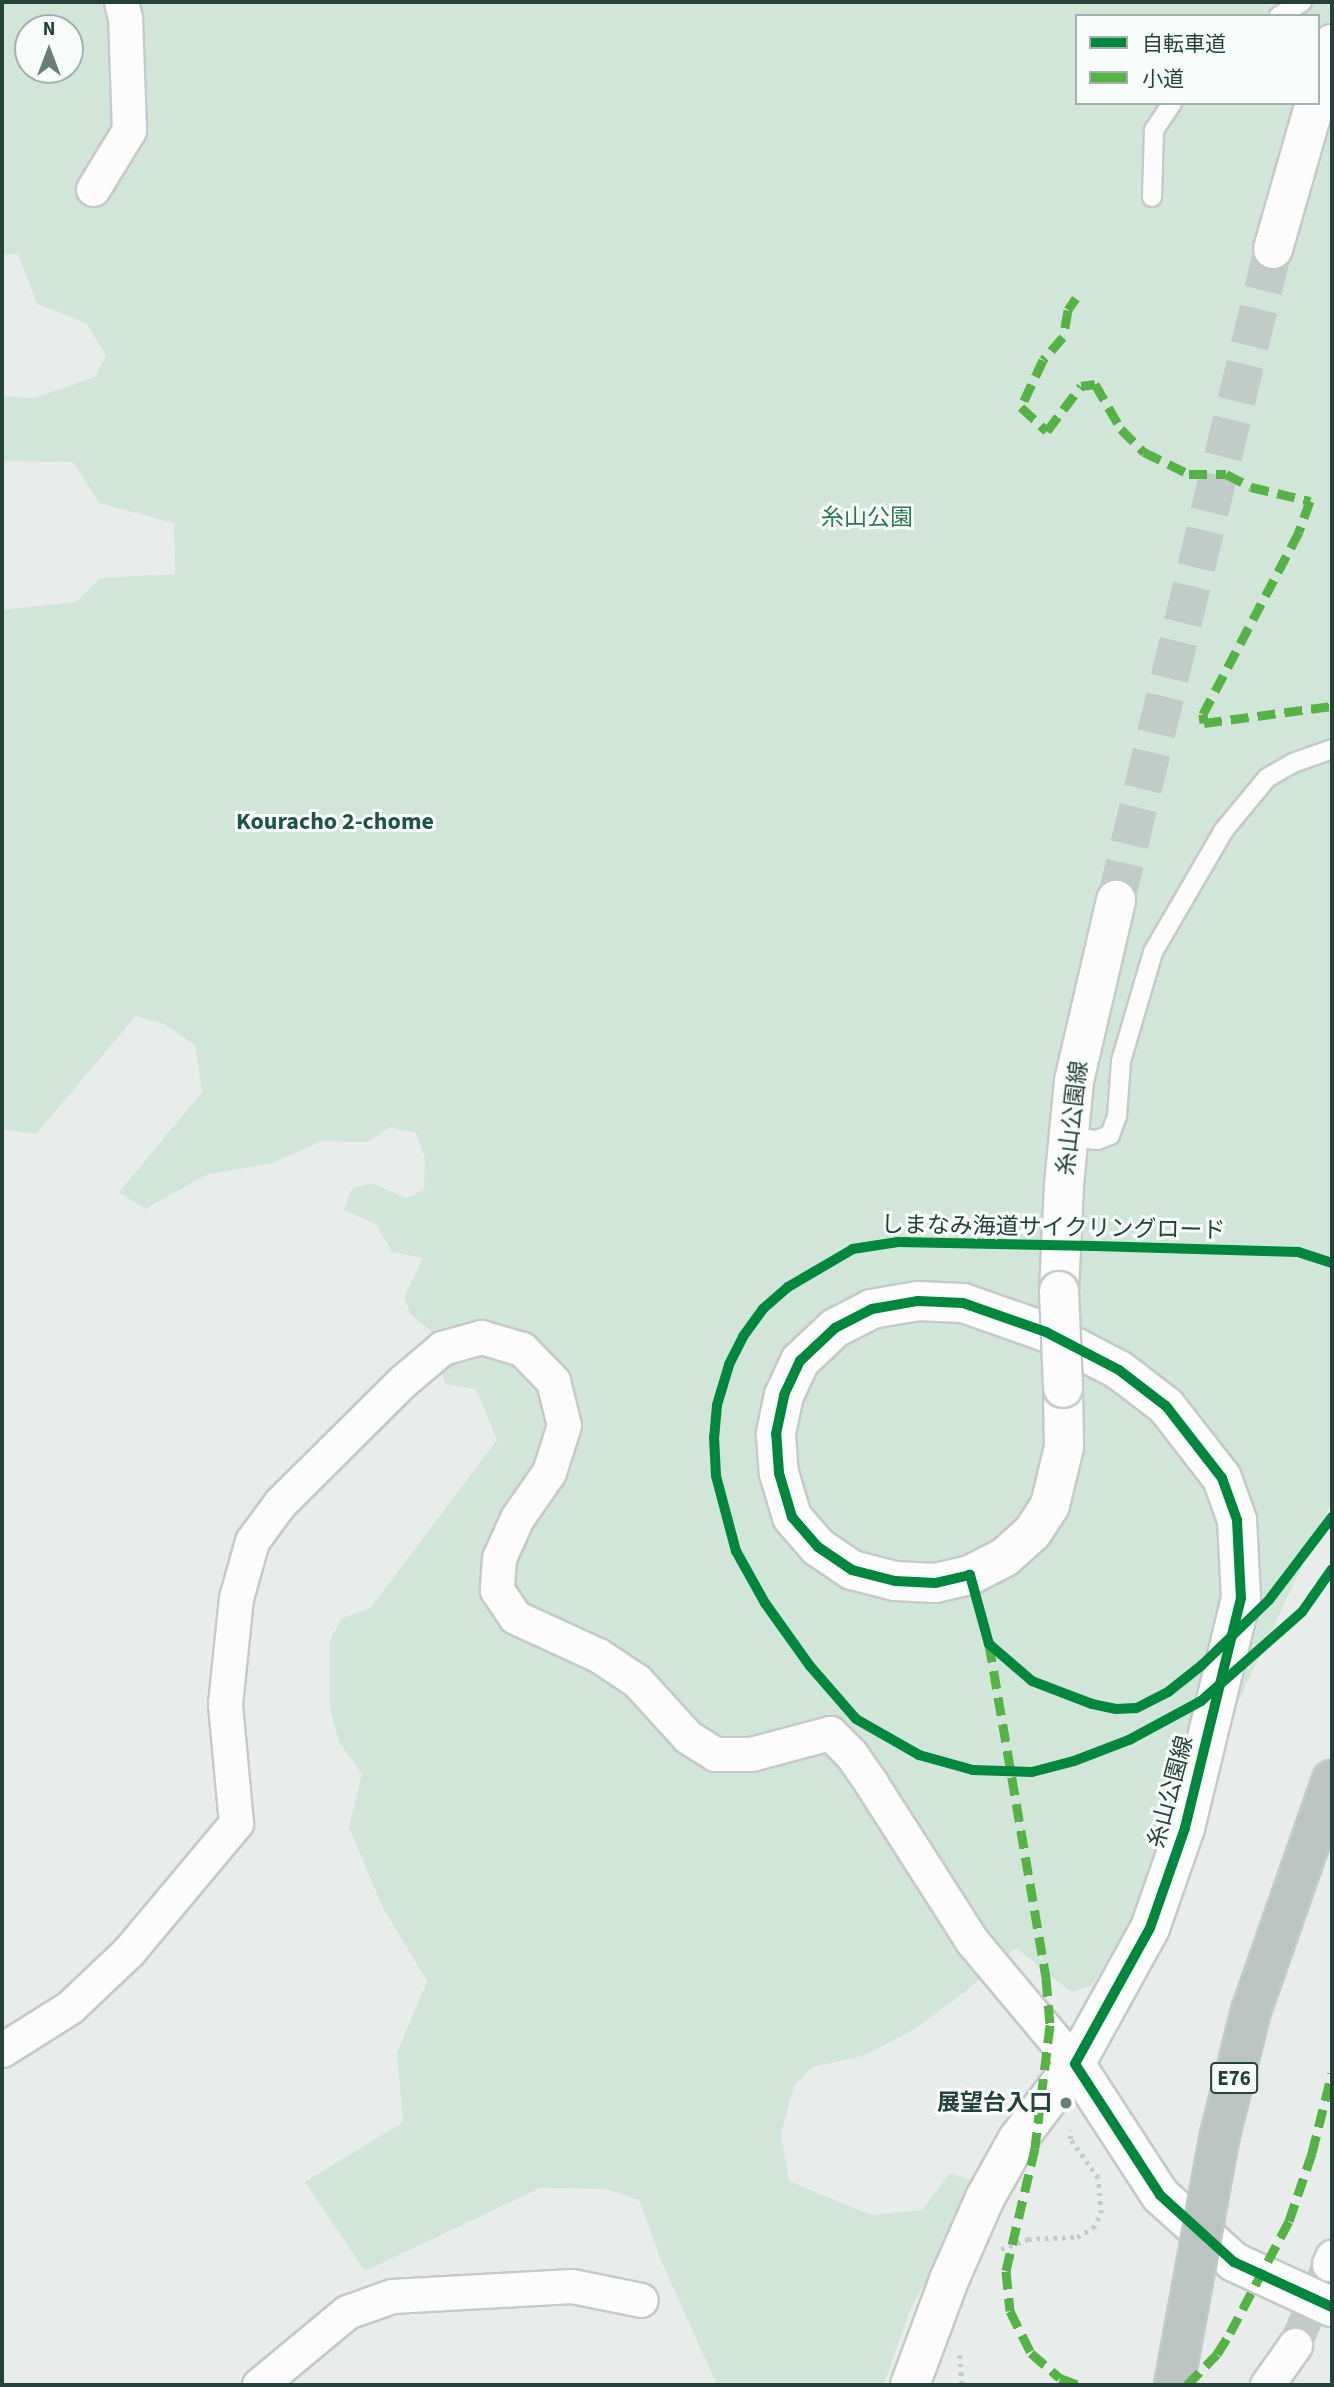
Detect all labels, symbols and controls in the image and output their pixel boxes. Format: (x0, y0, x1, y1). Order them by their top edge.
north arrow (14, 14, 84, 84)
legend (1075, 14, 1320, 105)
text: N (43, 16, 55, 43)
text: 自転車道 (1142, 29, 1226, 59)
text: 小道 (1142, 64, 1184, 94)
park label: 糸山公園 (821, 504, 913, 532)
district label: Kouracho 2-chome (236, 808, 434, 836)
street label: 糸山公園線 (1052, 1059, 1094, 1177)
street label: しまなみ海道サイクリングロード (880, 1211, 1226, 1245)
street label: 糸山公園線 (1143, 1733, 1199, 1851)
road number: E76 (1210, 2060, 1258, 2096)
place label: 展望台入口 (937, 2089, 1052, 2117)
marker: 展望台入口 (1058, 2095, 1074, 2111)

